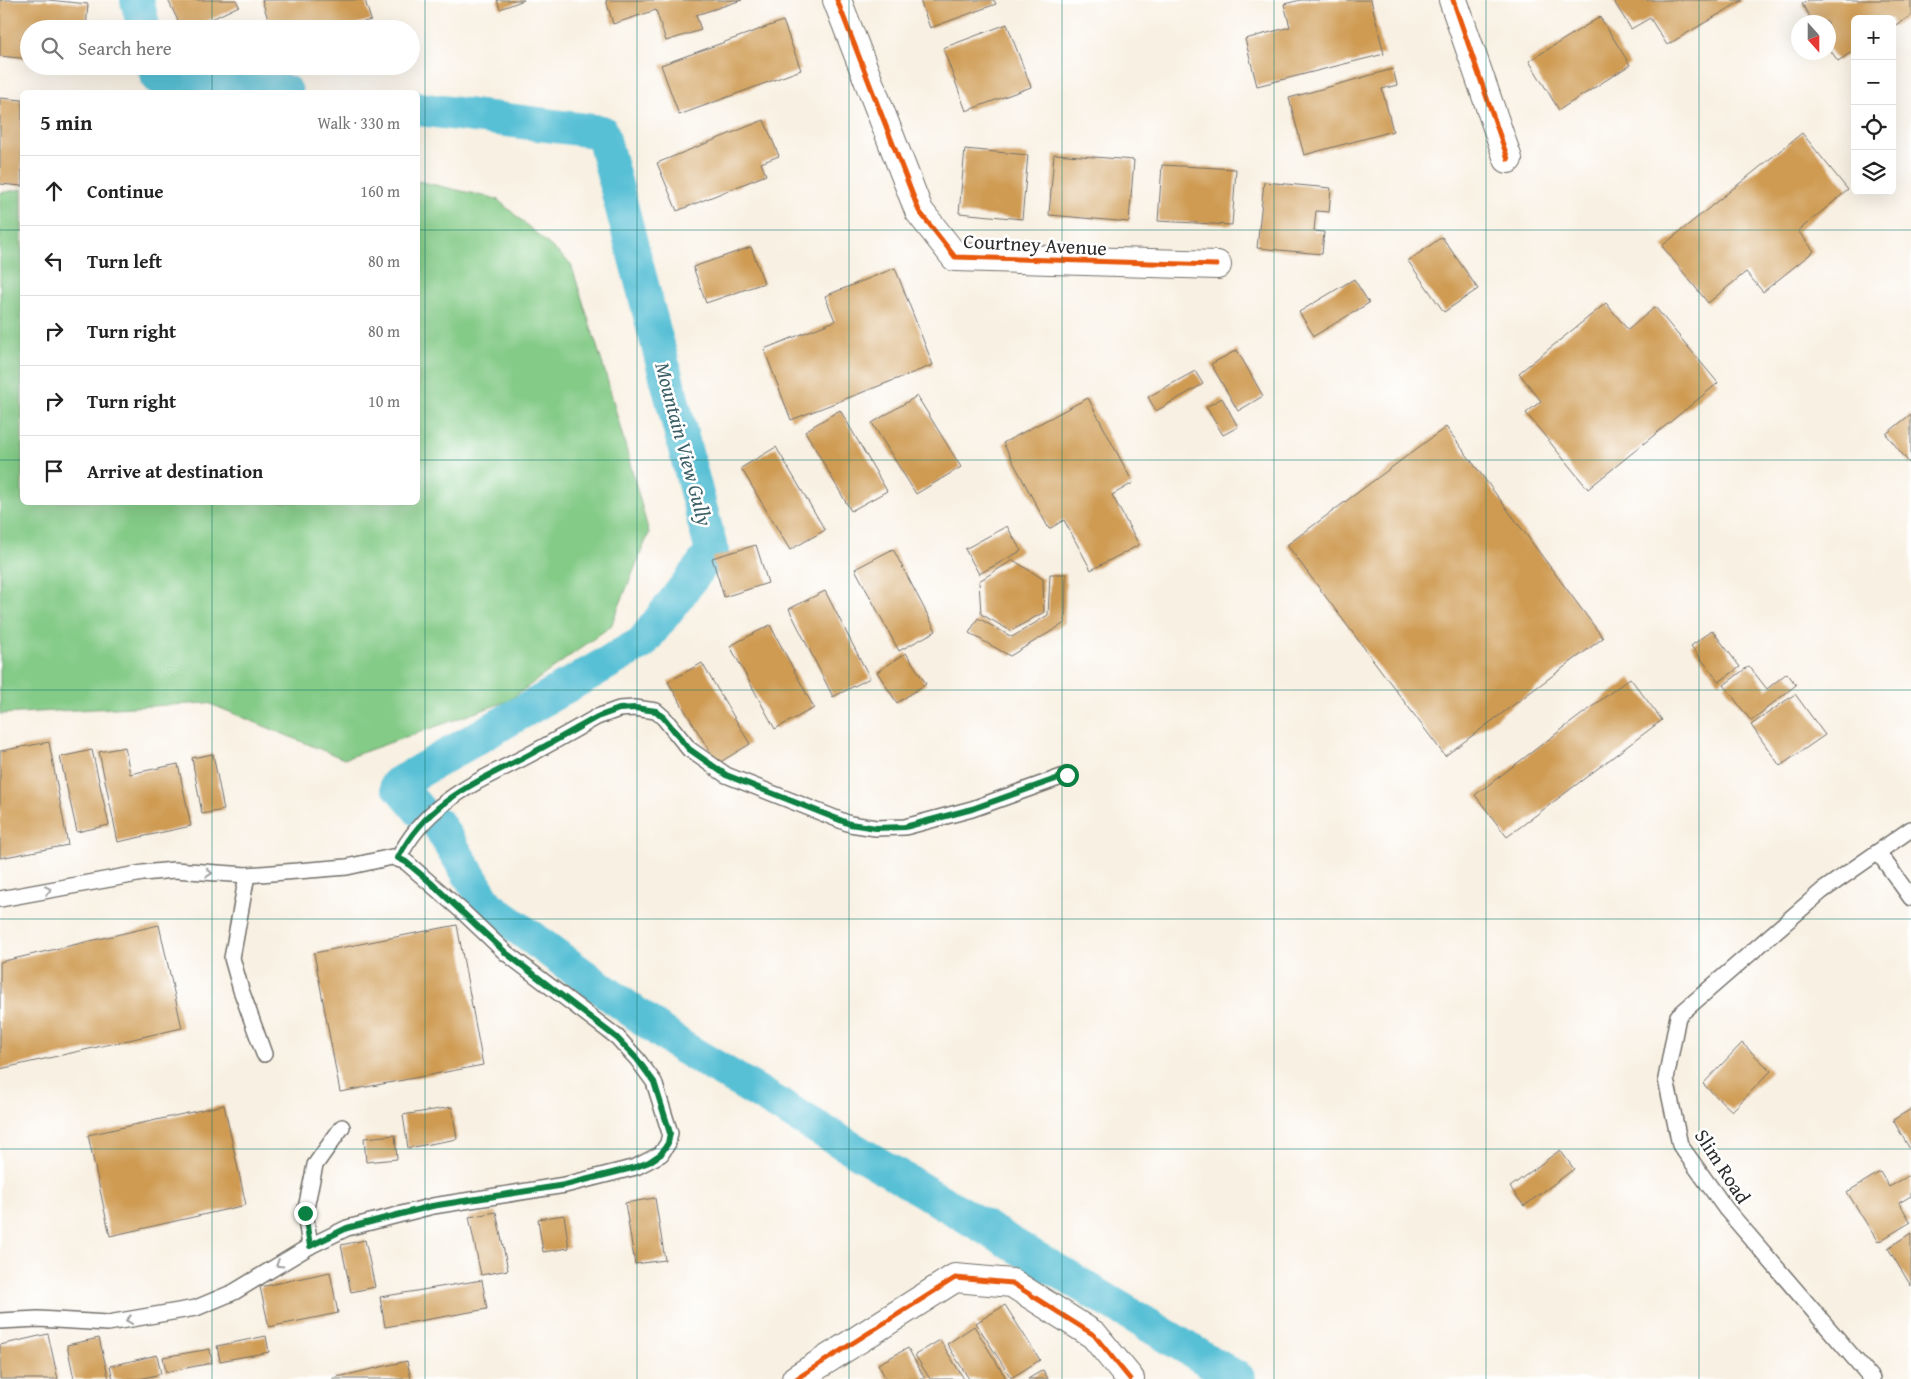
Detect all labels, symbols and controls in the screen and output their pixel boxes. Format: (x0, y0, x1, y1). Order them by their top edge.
north arrow (1791, 15, 1836, 60)
map controls (1851, 15, 1896, 195)
button: + (1851, 15, 1896, 60)
search box (20, 20, 420, 75)
icon: search (38, 34, 66, 62)
text: Search here (78, 34, 172, 62)
button: − (1851, 60, 1896, 105)
button: locate (1851, 105, 1896, 150)
text: 5 min (40, 107, 92, 138)
text: Walk · 330 m (317, 111, 400, 135)
button: layers (1851, 150, 1896, 195)
icon: ahead (40, 177, 68, 205)
text: Continue (87, 177, 164, 205)
text: 160 m (360, 179, 400, 203)
street label: Courtney Avenue (963, 226, 1107, 262)
icon: left (40, 247, 68, 275)
text: Turn left (87, 247, 162, 275)
text: 80 m (368, 249, 400, 273)
icon: right (40, 317, 68, 345)
text: Turn right (87, 317, 176, 345)
text: 80 m (368, 319, 400, 343)
water label: Mountain View Gully (647, 358, 721, 530)
icon: right (40, 387, 68, 415)
text: Turn right (87, 387, 176, 415)
text: 10 m (368, 389, 400, 413)
icon: arrive (40, 457, 68, 485)
text: Arrive at destination (87, 457, 263, 485)
route start (1056, 764, 1079, 787)
one-way arrow (205, 867, 213, 878)
one-way arrow (44, 886, 52, 896)
street label: Slim Road (1688, 1123, 1758, 1209)
route end (294, 1202, 317, 1225)
one-way arrow (276, 1258, 285, 1268)
one-way arrow (124, 1314, 132, 1325)

